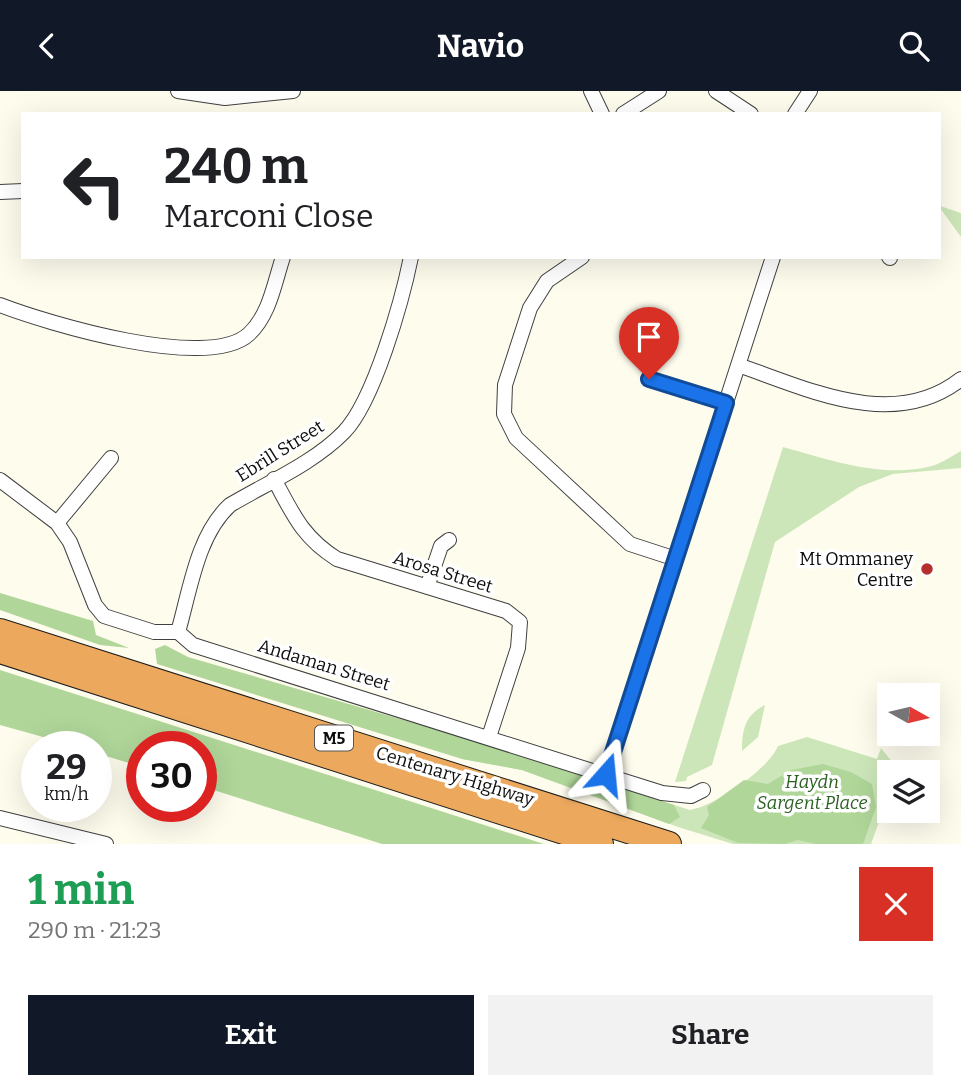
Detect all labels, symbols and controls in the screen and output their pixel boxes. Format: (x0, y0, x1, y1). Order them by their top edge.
icon: back (28, 27, 66, 65)
text: Navio (437, 27, 524, 65)
icon: search (895, 27, 933, 65)
text: 240 m (164, 137, 308, 196)
icon: left (49, 140, 140, 231)
text: Marconi Close (164, 197, 373, 235)
pin (619, 307, 679, 379)
icon: arrive (630, 318, 668, 356)
street label: Ebrill Street (232, 415, 328, 487)
street label: Arosa Street (390, 546, 496, 598)
place label: Mt Ommaney Centre (799, 548, 913, 591)
marker: Mt Ommaney Centre (919, 561, 935, 577)
street label: Andaman Street (255, 634, 393, 696)
north arrow (877, 683, 940, 745)
map controls (877, 683, 940, 823)
road number: M5 (315, 725, 353, 751)
speed limit sign: 30 (126, 731, 217, 822)
position arrow (569, 737, 643, 811)
street label: Centenary Highway (373, 741, 537, 811)
text: 29 (46, 746, 87, 788)
button: layers (877, 760, 940, 823)
park label: Haydn Sargent Place (757, 771, 867, 814)
text: km/h (44, 783, 89, 805)
text: 1 min (28, 865, 134, 915)
button: close (859, 867, 933, 941)
text: 290 m · 21:23 (28, 916, 162, 944)
button: Exit (28, 995, 474, 1075)
button: Share (488, 995, 933, 1075)

